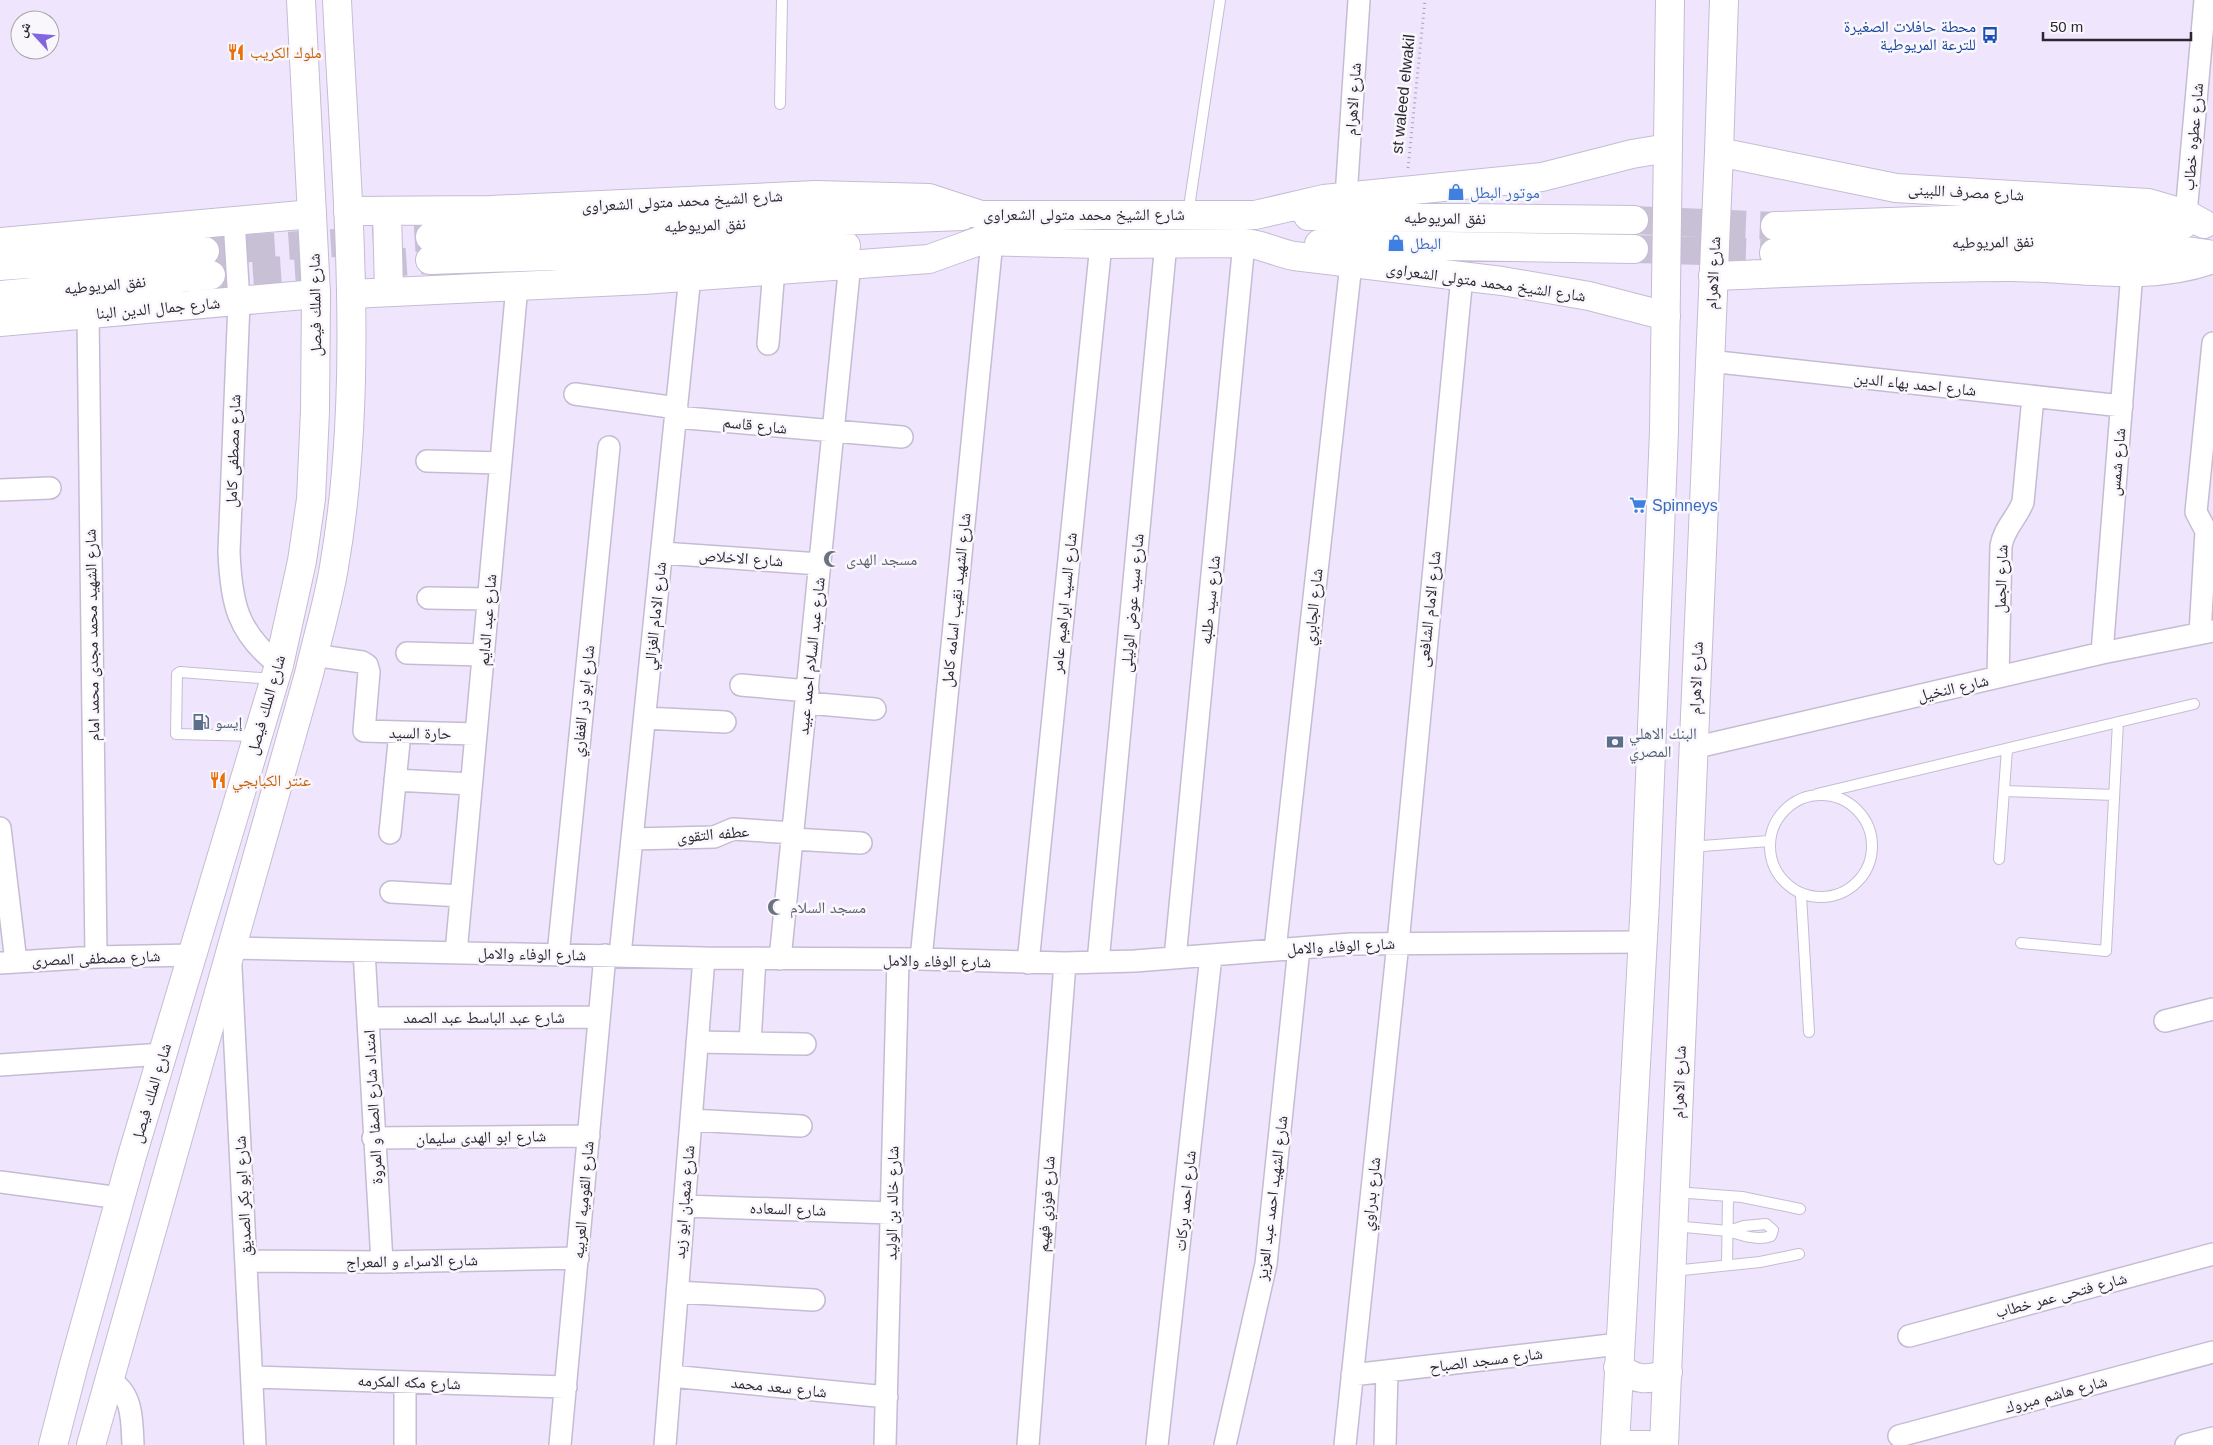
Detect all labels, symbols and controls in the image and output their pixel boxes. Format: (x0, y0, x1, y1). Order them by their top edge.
north arrow (10, 10, 60, 60)
scale bar (2043, 10, 2190, 42)
place label: محطة حافلات الصغيرة للترعة المريوطية (1844, 18, 1976, 54)
text: 50 m (2050, 18, 2083, 35)
text: ش (13, 19, 35, 40)
bus stop icon: محطة حافلات الصغيرة للترعة المريوطية (1980, 25, 2000, 45)
street label: st waleed elwakil (1388, 33, 1418, 155)
restaurant icon: ملوك الكريب (226, 42, 246, 62)
place label: ملوك الكريب (250, 44, 322, 62)
street label: شارع الاهرام (1342, 62, 1366, 136)
street label: شارع عطوه خطاب (2180, 82, 2208, 192)
street label: شارع مصرف اللبينى (1907, 180, 2025, 206)
shop icon: موتور البطل (1446, 182, 1466, 202)
place label: موتور البطل (1470, 184, 1540, 203)
street label: شارع الشيخ محمد متولى الشعراوى (581, 187, 783, 217)
street label: شارع الشيخ محمد متولى الشعراوى (983, 206, 1185, 225)
street label: نفق المريوطيه (1404, 209, 1486, 229)
street label: نفق المريوطيه (664, 215, 746, 237)
shop icon: البطل (1386, 233, 1406, 253)
street label: نفق المريوطيه (1952, 233, 2034, 253)
place label: البطل (1410, 235, 1441, 254)
street label: شارع الاهرام (1703, 236, 1725, 310)
street label: شارع الملك فيصل (306, 253, 326, 357)
street label: شارع الشيخ محمد متولى الشعراوى (1385, 260, 1587, 306)
street label: نفق المريوطيه (63, 273, 147, 299)
street label: شارع جمال الدين البنا (95, 294, 221, 324)
street label: شارع احمد بهاء الدين (1853, 369, 1977, 401)
street label: شارع مصطفى كامل (223, 394, 245, 508)
street label: شارع قاسم (722, 413, 788, 439)
street label: شارع شمس (2106, 427, 2130, 497)
supermarket icon: Spinneys (1628, 495, 1648, 515)
place label: Spinneys (1652, 497, 1718, 514)
street label: شارع الشهيد نقيب اسامه كامل (938, 512, 976, 688)
street label: شارع الشهيد محمد مجدى محمد امام (82, 529, 104, 741)
street label: شارع السيد ابراهيم عامر (1048, 532, 1082, 676)
street label: شارع سيد عوض الوليلى (1117, 533, 1149, 673)
street label: شارع الجمل (1991, 544, 2013, 614)
street label: شارع الاخلاص (698, 547, 784, 571)
mosque icon: مسجد الهدى (822, 549, 842, 569)
street label: شارع الامام الشافعى (1414, 550, 1446, 668)
place label: مسجد الهدى (846, 551, 917, 570)
street label: شارع سيد طلبه (1197, 555, 1225, 646)
street label: شارع الامام الغزالي (641, 561, 673, 672)
street label: شارع الجابري (1300, 568, 1330, 647)
street label: شارع عبد الدايم (475, 573, 501, 667)
street label: شارع عبد السلام احمد عبيد (794, 576, 830, 736)
street label: شارع الاهرام (1686, 641, 1708, 715)
street label: شارع ابو ذر الغفاري (569, 644, 601, 758)
street label: شارع الملك فيصل (244, 653, 290, 757)
street label: شارع النخيل (1916, 672, 1991, 706)
fuel station icon: إيسو (191, 712, 211, 732)
place label: إيسو (215, 714, 243, 732)
street label: حارة السيد (389, 724, 451, 743)
place label: البنك الاهلي المصري (1629, 725, 1697, 764)
bank icon: البنك الاهلي المصري (1605, 732, 1625, 752)
restaurant icon: عنتر الكبابجي (208, 770, 228, 790)
place label: عنتر الكبابجي (232, 772, 311, 793)
street label: عطفه التقوى (676, 822, 750, 848)
mosque icon: مسجد السلام (766, 897, 786, 917)
place label: مسجد السلام (790, 899, 866, 918)
street label: شارع الوفاء والامل (1287, 935, 1396, 959)
street label: شارع الوفاء والامل (478, 945, 586, 965)
street label: شارع مصطفى المصرى (31, 947, 161, 971)
street label: شارع الوفاء والامل (883, 952, 991, 972)
street label: شارع عبد الباسط عبد الصمد (403, 1009, 565, 1028)
street label: امتداد شارع الصفا و المروة (360, 1029, 388, 1185)
street label: شارع الملك فيصل (128, 1041, 176, 1145)
street label: شارع الاهرام (1669, 1045, 1691, 1119)
street label: شارع الشهيد احمد عبد العزيز (1253, 1114, 1293, 1283)
street label: شارع ابو الهدى سليمان (416, 1127, 546, 1149)
street label: شارع ابو بكر الصديق (231, 1135, 257, 1257)
street label: شارع القوميه العربيه (569, 1140, 599, 1260)
street label: شارع شعبان ابو زيد (671, 1144, 699, 1260)
street label: شارع خالد بن الوليد (883, 1146, 903, 1260)
street label: شارع احمد بركات (1171, 1150, 1201, 1253)
street label: شارع فوزي فهيم (1034, 1155, 1062, 1253)
street label: شارع بدراوي (1359, 1156, 1387, 1232)
street label: شارع السعاده (749, 1199, 827, 1221)
street label: شارع الاسراء و المعراج (346, 1251, 478, 1273)
street label: شارع فتحى عمر خطاب (1993, 1269, 2129, 1323)
street label: شارع مسجد الصباح (1428, 1345, 1544, 1377)
street label: شارع مكه المكرمه (357, 1372, 461, 1394)
street label: شارع هاشم مبروك (2003, 1372, 2110, 1418)
street label: شارع سعد محمد (730, 1374, 828, 1402)

